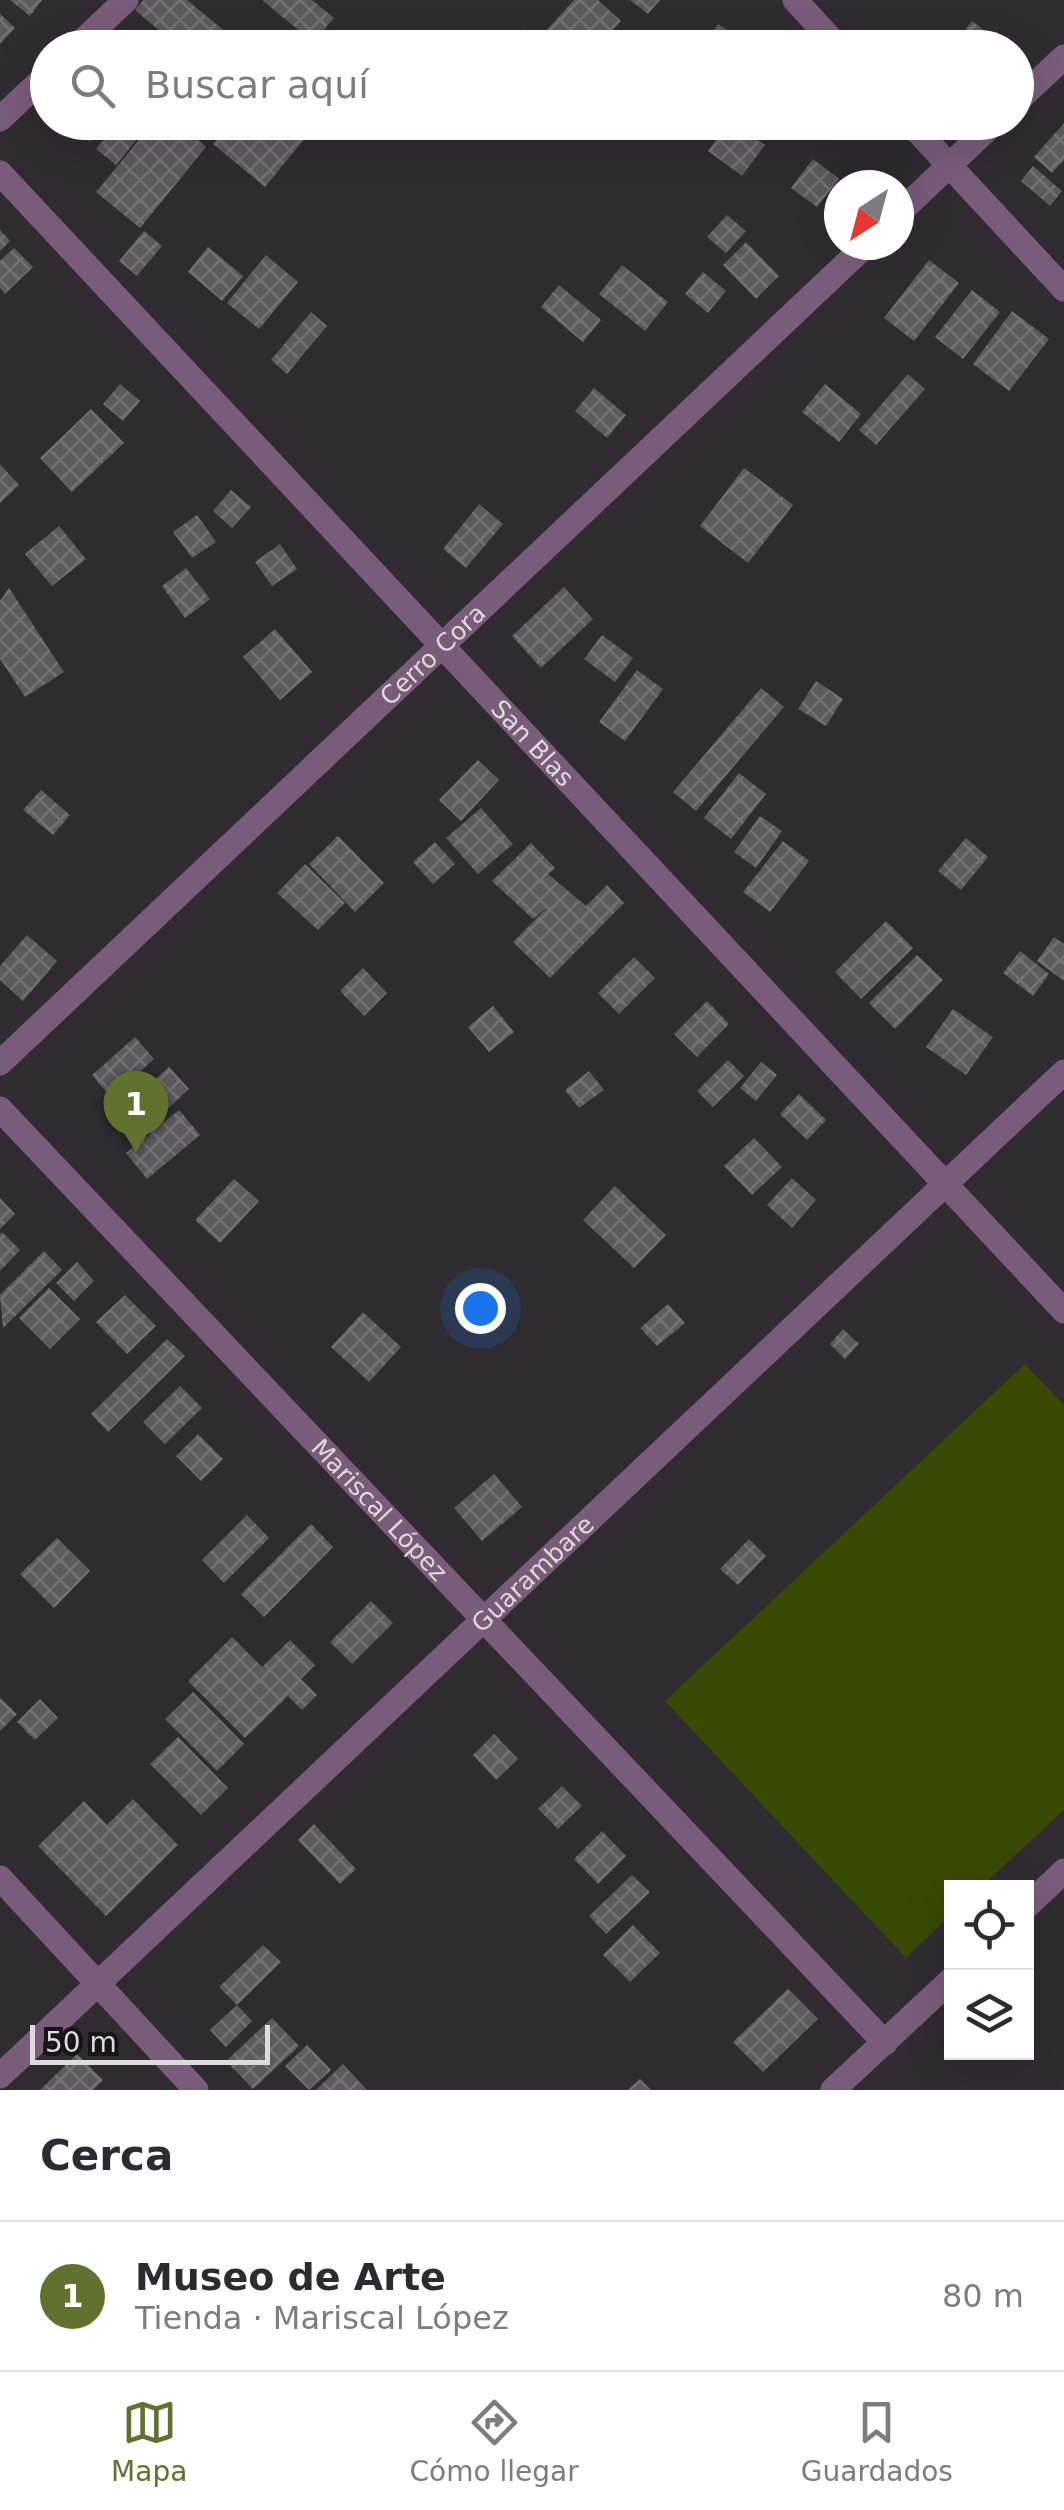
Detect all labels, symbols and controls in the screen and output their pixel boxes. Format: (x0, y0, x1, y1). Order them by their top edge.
search box (30, 30, 1034, 140)
icon: search (65, 58, 120, 113)
text: Buscar aquí (145, 63, 369, 107)
north arrow (824, 170, 914, 260)
street label: Cerro Cora (374, 598, 491, 711)
street label: San Blas (485, 694, 580, 792)
pin: 1 (104, 1070, 168, 1153)
your location (455, 1283, 506, 1334)
street label: Mariscal López (306, 1433, 454, 1587)
street label: Guarambare (465, 1509, 599, 1638)
map controls (944, 1880, 1034, 2060)
button: locate (944, 1880, 1034, 1970)
button: layers (944, 1970, 1034, 2060)
scale bar (30, 2020, 270, 2064)
text: 50 m (45, 2026, 117, 2059)
text: Cerca (40, 2131, 173, 2180)
text: Museo de Arte (135, 2255, 446, 2299)
text: 1 (61, 2277, 84, 2315)
text: 80 m (942, 2277, 1024, 2315)
text: Tienda · Mariscal López (135, 2299, 509, 2337)
tab: Mapa (111, 2395, 187, 2488)
tab: Cómo llegar (409, 2395, 579, 2488)
tab: Guardados (801, 2395, 953, 2488)

